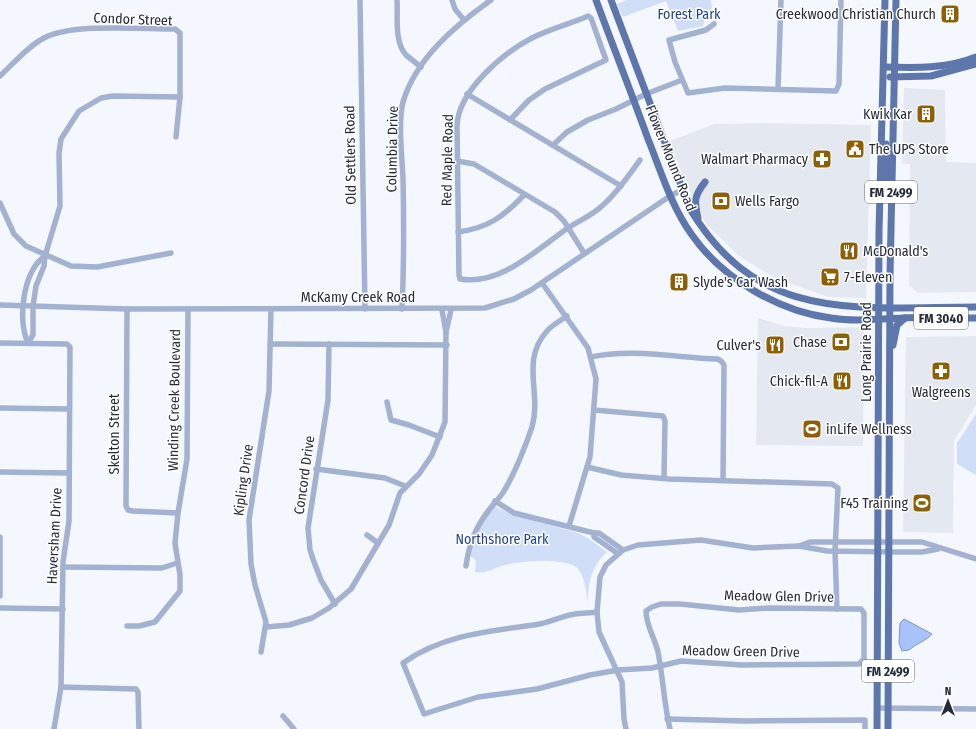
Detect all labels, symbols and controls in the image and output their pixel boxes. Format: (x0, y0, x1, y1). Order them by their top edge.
building icon: Creekwood Christian Church (939, 3, 961, 25)
park label: Forest Park (657, 6, 721, 23)
place label: Creekwood Christian Church (776, 6, 936, 23)
street label: Condor Street (93, 10, 173, 29)
street label: Flower Mound Road (641, 103, 700, 214)
building icon: Kwik Kar (915, 103, 937, 125)
street label: Old Settlers Road (341, 105, 360, 205)
street label: Columbia Drive (383, 105, 402, 193)
place label: Kwik Kar (863, 106, 912, 123)
street label: Red Maple Road (438, 114, 457, 206)
public building icon: The UPS Store (844, 138, 866, 160)
place label: The UPS Store (869, 141, 949, 158)
pharmacy icon: Walmart Pharmacy (811, 148, 833, 170)
place label: Walmart Pharmacy (701, 151, 809, 168)
road number: FM 2499 (865, 181, 917, 203)
bank icon: Wells Fargo (710, 190, 732, 212)
place label: Wells Fargo (735, 193, 799, 210)
restaurant icon: McDonald's (838, 240, 860, 262)
place label: McDonald's (863, 243, 928, 260)
supermarket icon: 7-Eleven (819, 266, 841, 288)
place label: 7-Eleven (844, 269, 892, 286)
building icon: Slyde's Car Wash (668, 271, 690, 293)
place label: Slyde's Car Wash (693, 274, 788, 291)
street label: McKamy Creek Road (301, 289, 415, 306)
street label: Long Prairie Road (858, 302, 875, 402)
road number: FM 3040 (914, 307, 968, 329)
street label: Winding Creek Boulevard (165, 329, 184, 471)
bank icon: Chase (830, 331, 852, 353)
restaurant icon: Culver's (764, 334, 786, 356)
place label: Chase (793, 334, 827, 351)
place label: Culver's (717, 337, 761, 354)
pharmacy icon: Walgreens (930, 360, 952, 382)
restaurant icon: Chick-fil-A (831, 370, 853, 392)
place label: Chick-fil-A (770, 373, 829, 390)
place label: Walgreens (912, 384, 970, 401)
street label: Skelton Street (106, 393, 123, 474)
sports icon: inLife Wellness (801, 418, 823, 440)
place label: inLife Wellness (826, 421, 912, 438)
street label: Concord Drive (291, 434, 318, 516)
street label: Kipling Drive (230, 443, 257, 517)
street label: Haversham Drive (43, 487, 66, 585)
sports icon: F45 Training (911, 492, 933, 514)
place label: F45 Training (840, 495, 908, 512)
park label: Northshore Park (456, 531, 549, 548)
street label: Meadow Glen Drive (724, 587, 834, 606)
street label: Meadow Green Drive (682, 642, 800, 661)
road number: FM 2499 (862, 660, 914, 682)
north arrow (928, 681, 968, 721)
text: N (945, 685, 951, 698)

